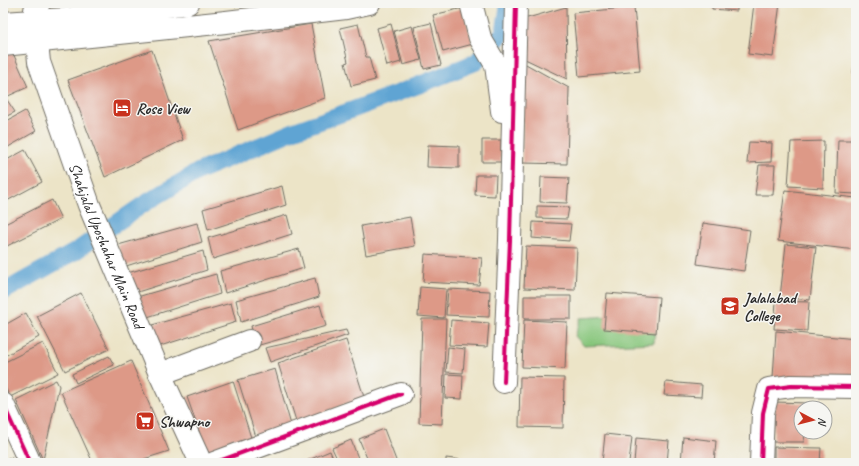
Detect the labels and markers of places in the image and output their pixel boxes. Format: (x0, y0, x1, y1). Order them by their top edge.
hotel icon: Rose View (111, 97, 133, 119)
place label: Rose View (136, 99, 191, 119)
place label: Jalalabad College (743, 288, 798, 326)
school or university icon: Jalalabad College (719, 295, 741, 317)
supermarket icon: Shwapno (134, 410, 156, 432)
place label: Shwapno (159, 412, 212, 432)

